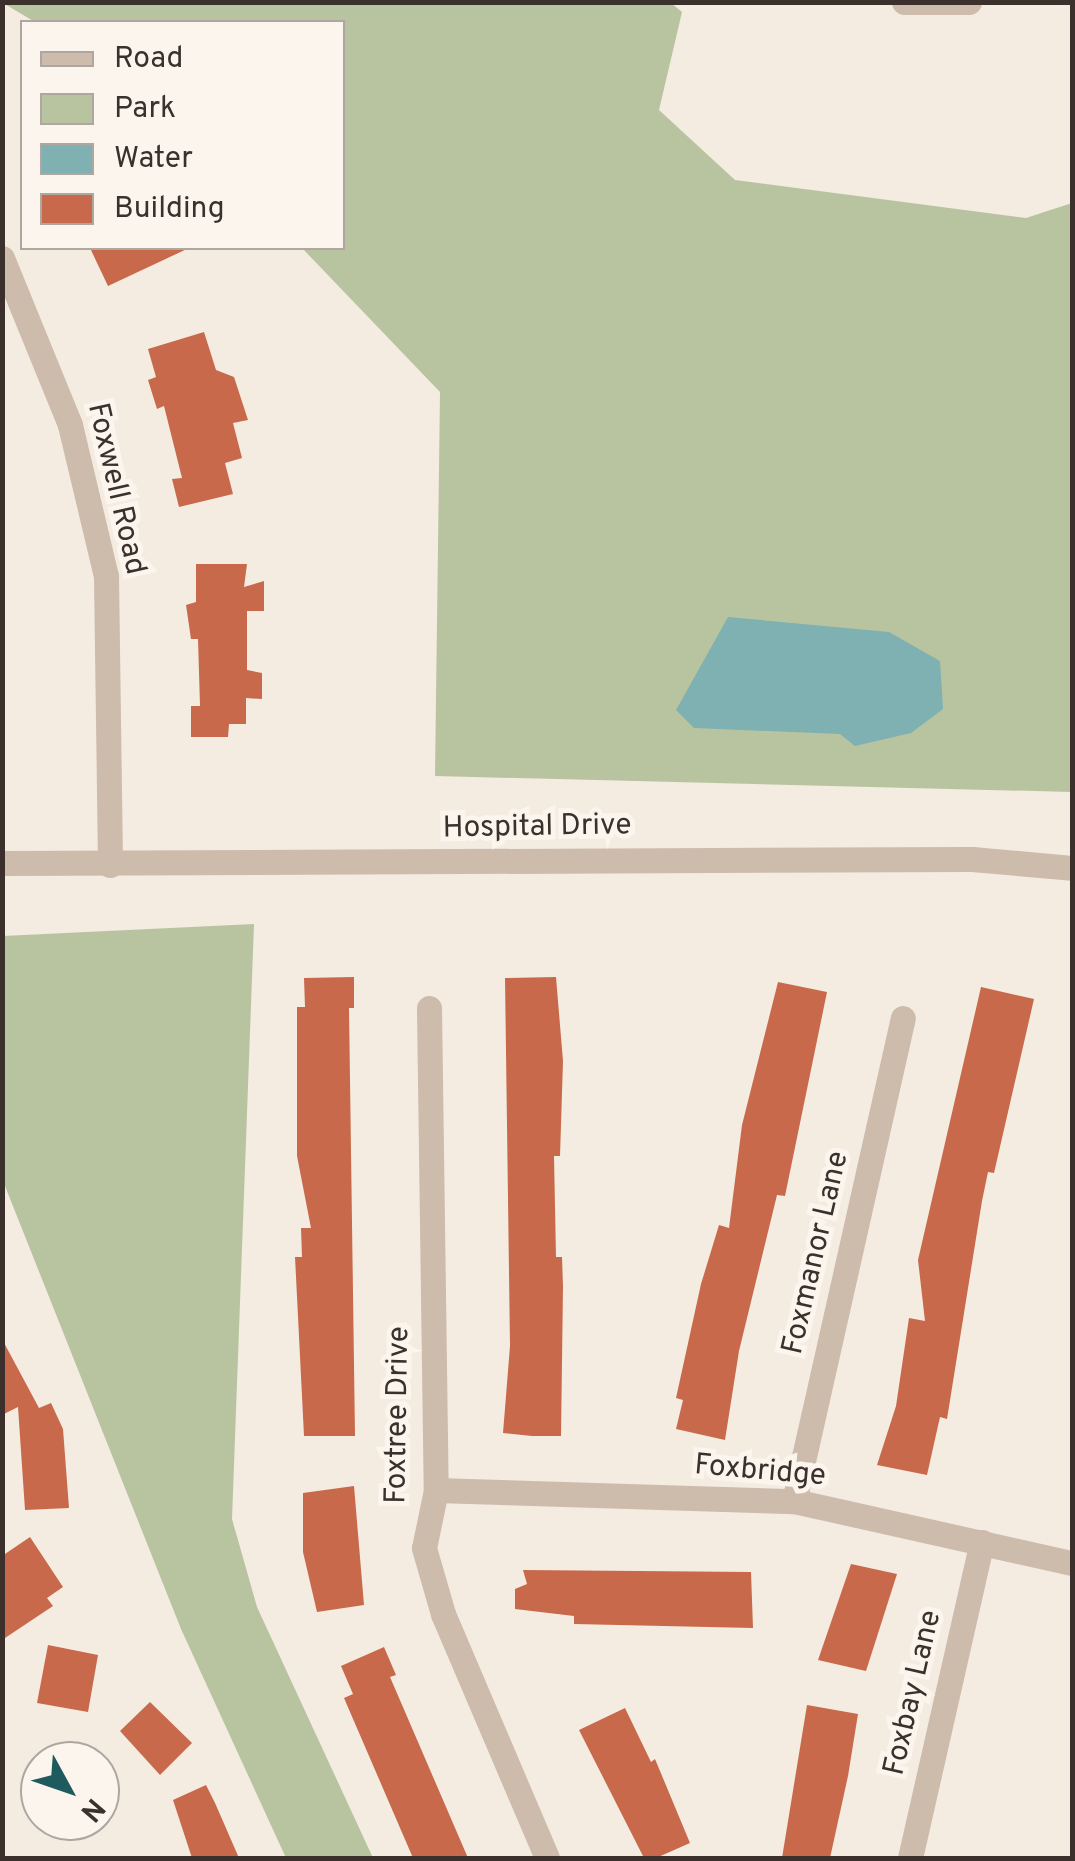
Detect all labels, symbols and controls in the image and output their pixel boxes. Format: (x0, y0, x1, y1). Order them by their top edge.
legend (20, 20, 345, 250)
text: Road (114, 41, 183, 78)
text: Park (114, 91, 176, 128)
text: Water (114, 141, 193, 178)
text: Building (114, 191, 225, 228)
street label: Foxwell Road (78, 400, 152, 578)
street label: Hospital Drive (442, 808, 632, 848)
street label: Foxmanor Lane (776, 1148, 858, 1358)
street label: Foxtree Drive (379, 1326, 419, 1504)
street label: Foxbridge (693, 1448, 827, 1496)
street label: Foxbay Lane (878, 1607, 950, 1779)
north arrow (20, 1741, 120, 1841)
text: N (71, 1790, 112, 1828)

